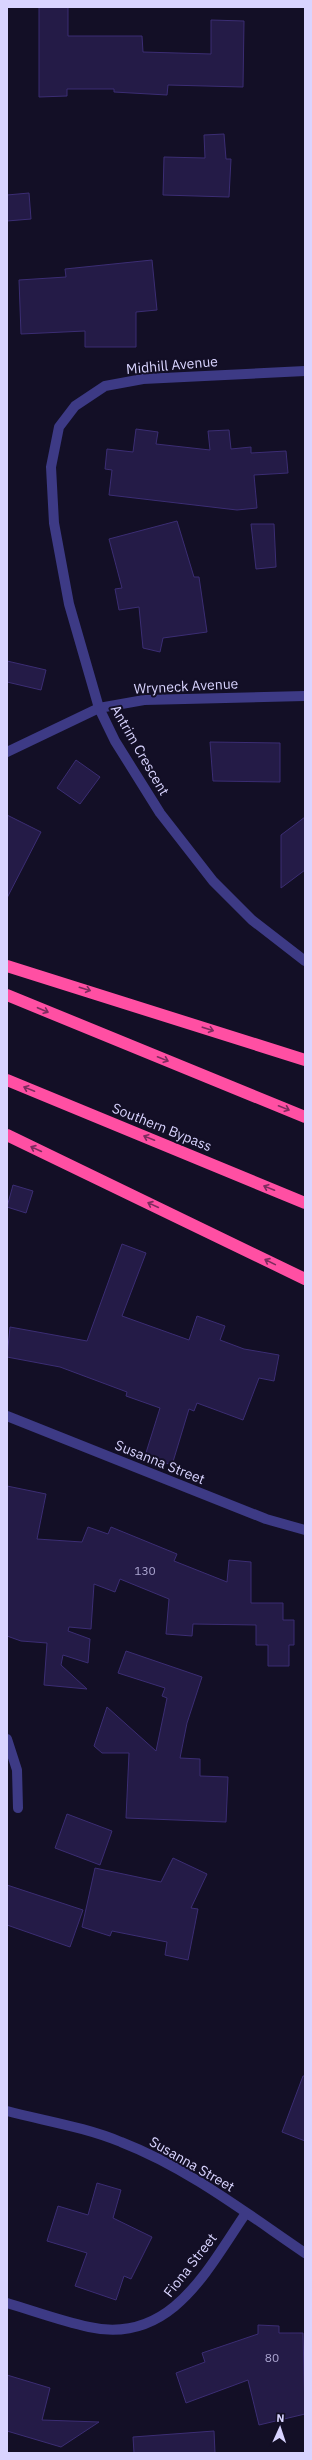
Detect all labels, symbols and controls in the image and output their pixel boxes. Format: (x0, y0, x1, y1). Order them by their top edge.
street label: Midhill Avenue (125, 352, 219, 378)
street label: Wryneck Avenue (133, 674, 239, 698)
street label: Antrim Crescent (107, 701, 173, 799)
one-way arrow (78, 986, 91, 993)
one-way arrow (37, 1006, 49, 1014)
one-way arrow (202, 1025, 214, 1033)
one-way arrow (157, 1056, 169, 1063)
one-way arrow (23, 1084, 35, 1092)
street label: Southern Bypass (109, 1099, 215, 1155)
one-way arrow (277, 1105, 289, 1113)
one-way arrow (143, 1134, 155, 1142)
one-way arrow (30, 1145, 42, 1152)
one-way arrow (263, 1184, 275, 1191)
one-way arrow (147, 1201, 159, 1208)
one-way arrow (264, 1258, 276, 1265)
street label: Susanna Street (112, 1436, 208, 1488)
house number: 130 (134, 1563, 156, 1578)
street label: Susanna Street (146, 2132, 238, 2196)
street label: Fiona Street (159, 2229, 221, 2301)
house number: 80 (265, 2350, 279, 2365)
north arrow (260, 2408, 300, 2448)
text: N (276, 2411, 285, 2425)

